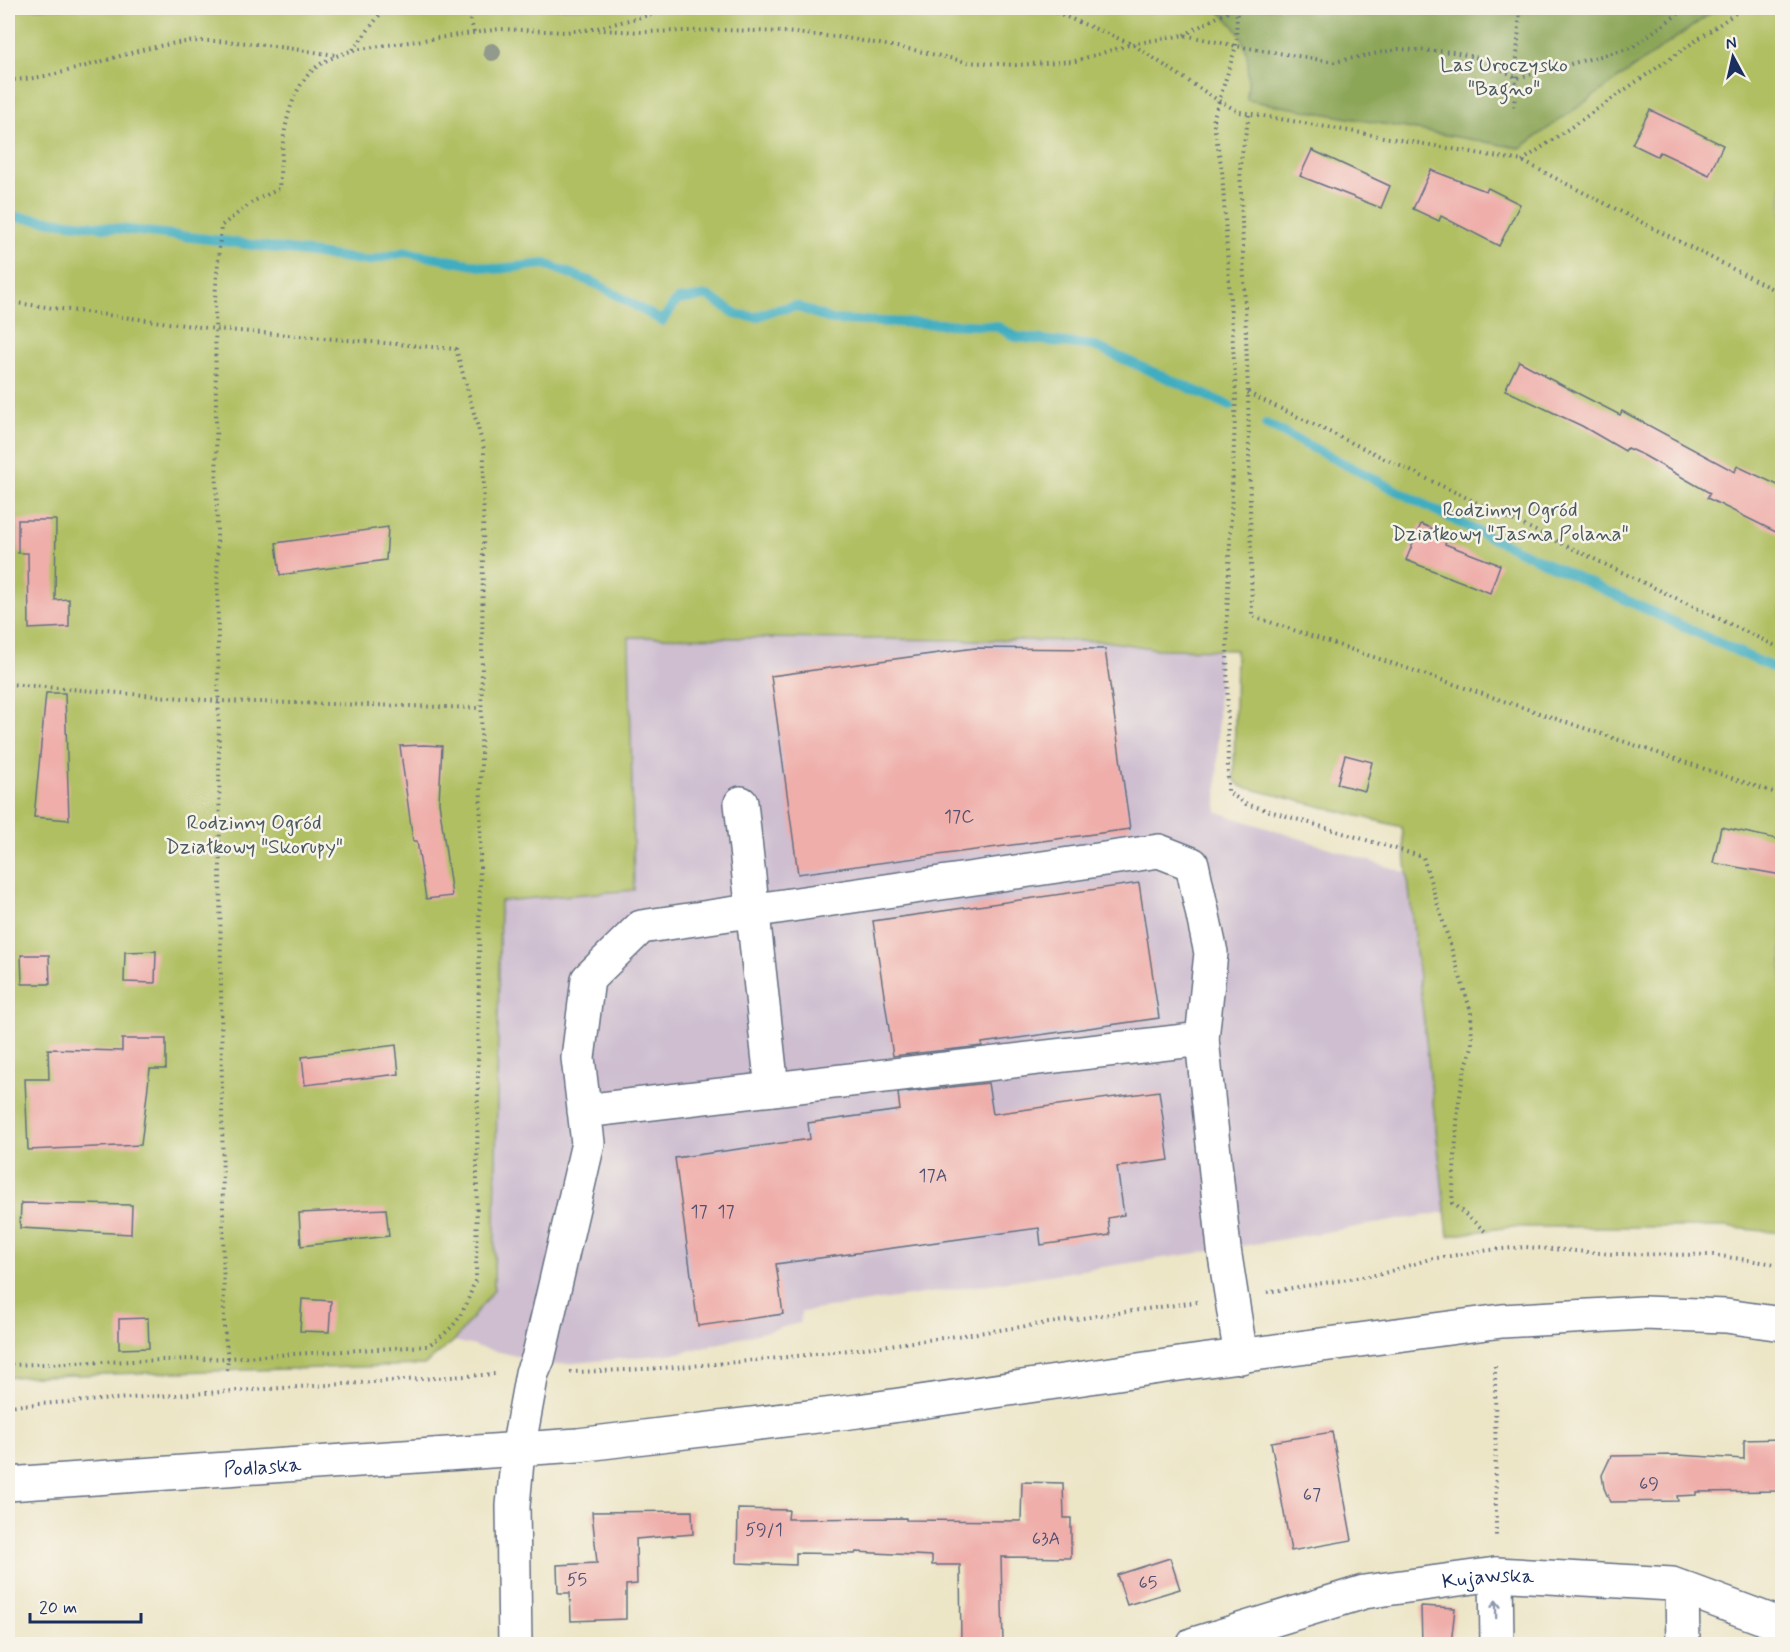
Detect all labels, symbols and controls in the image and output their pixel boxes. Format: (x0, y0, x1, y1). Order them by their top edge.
north arrow (1703, 27, 1763, 87)
text: N (1724, 32, 1738, 55)
park label: Las Uroczysko "Bagno" (1440, 51, 1568, 105)
park label: Rodzinny Ogród Działkowy "Jasna Polana" (1391, 496, 1629, 548)
house number: 17C (944, 805, 974, 829)
park label: Rodzinny Ogród Działkowy "Skorupy" (165, 809, 343, 861)
house number: 17A (919, 1164, 947, 1188)
house number: 17 (690, 1200, 708, 1224)
house number: 17 (717, 1200, 735, 1224)
street label: Podlaska (223, 1451, 303, 1484)
house number: 69 (1639, 1472, 1659, 1496)
house number: 67 (1303, 1483, 1321, 1507)
house number: 59/1 (745, 1518, 783, 1542)
house number: 63A (1032, 1527, 1060, 1551)
street label: Kujawska (1440, 1560, 1535, 1596)
house number: 55 (567, 1568, 587, 1592)
house number: 65 (1139, 1571, 1157, 1595)
scale bar (30, 1586, 141, 1624)
text: 20 m (39, 1596, 77, 1620)
one-way arrow (1490, 1600, 1502, 1620)

